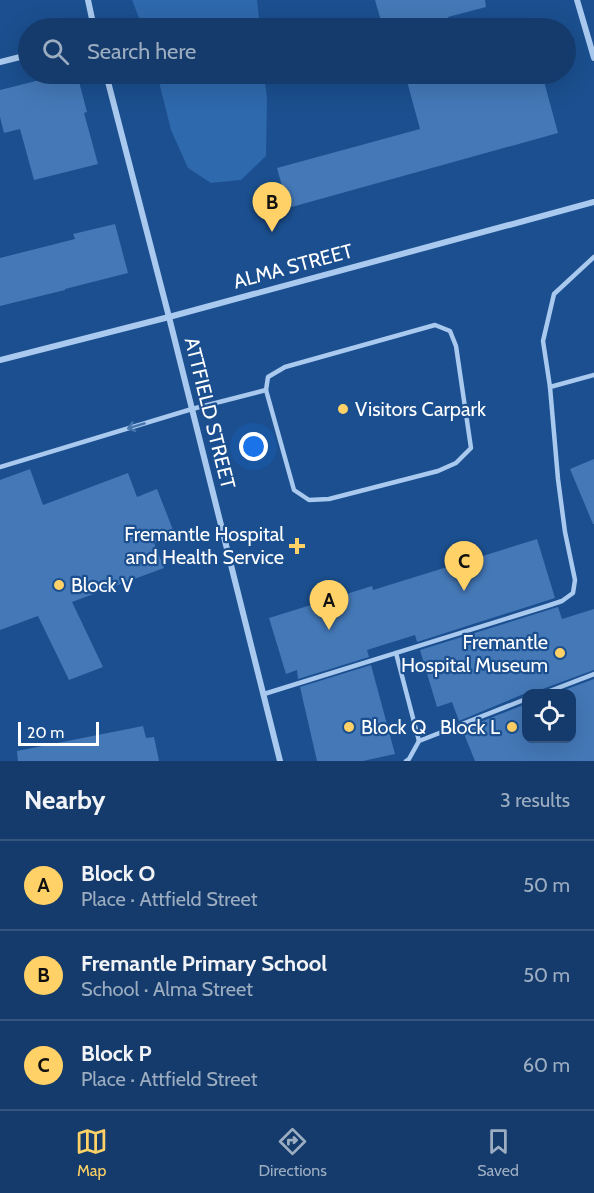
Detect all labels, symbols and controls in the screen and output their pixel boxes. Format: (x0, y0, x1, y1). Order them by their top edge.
search box (18, 18, 576, 84)
icon: search (39, 35, 72, 68)
text: Search here (87, 38, 196, 65)
pin: B (252, 182, 292, 232)
street label: ALMA STREET (231, 238, 356, 293)
street label: ATTFIELD STREET (180, 335, 241, 492)
place label: Visitors Carpark (355, 397, 486, 421)
marker: Visitors Carpark (336, 402, 350, 416)
one-way arrow (127, 421, 146, 432)
your location (239, 432, 268, 461)
place label: Fremantle Hospital and Health Service (124, 522, 284, 569)
marker: Fremantle Hospital and Health Service (288, 537, 306, 555)
pin: C (444, 542, 484, 591)
place label: Block V (71, 573, 134, 597)
marker: Block V (52, 578, 66, 592)
pin: A (310, 580, 348, 630)
place label: Fremantle Hospital Museum (401, 630, 548, 677)
marker: Fremantle Hospital Museum (553, 646, 567, 660)
map controls (522, 689, 576, 743)
button: locate (522, 689, 576, 743)
place label: Block Q (361, 715, 426, 739)
place label: Block L (440, 715, 500, 739)
scale bar (18, 719, 99, 746)
marker: Block Q (342, 720, 356, 734)
marker: Block L (505, 720, 519, 734)
text: 20 m (27, 723, 64, 742)
text: Nearby (24, 784, 105, 816)
text: 3 results (500, 788, 570, 812)
text: Block O (81, 860, 155, 887)
text: A (37, 873, 50, 897)
text: 50 m (523, 873, 570, 897)
text: Place · Attfield Street (81, 887, 258, 911)
text: Fremantle Primary School (81, 950, 327, 977)
text: B (37, 963, 50, 987)
text: 50 m (523, 963, 570, 987)
text: School · Alma Street (81, 977, 253, 1001)
text: Block P (81, 1040, 152, 1067)
text: C (37, 1053, 50, 1077)
text: 60 m (523, 1053, 570, 1077)
text: Place · Attfield Street (81, 1067, 258, 1091)
tab: Map (75, 1125, 108, 1180)
tab: Directions (259, 1125, 327, 1180)
tab: Saved (477, 1125, 519, 1180)

